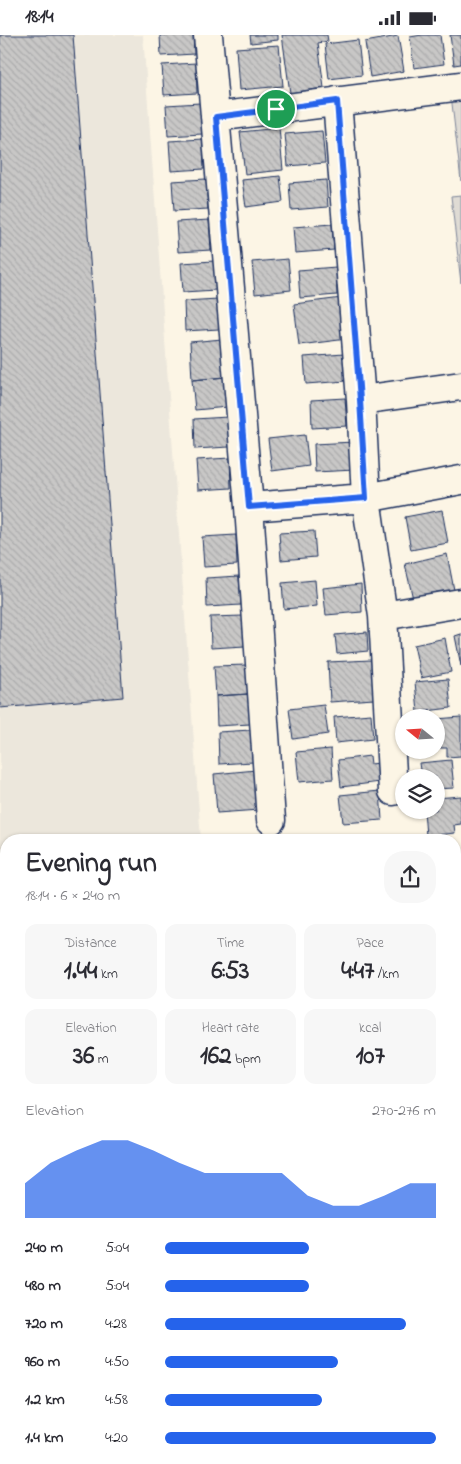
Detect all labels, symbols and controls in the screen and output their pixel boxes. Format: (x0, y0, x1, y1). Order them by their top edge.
text: 18:14 (25, 4, 54, 31)
pin (255, 88, 297, 130)
icon: arrive (262, 95, 290, 123)
north arrow (395, 709, 445, 759)
map controls (395, 709, 445, 819)
button: layers (395, 769, 445, 819)
text: Evening run (25, 844, 157, 885)
button: share (384, 851, 436, 903)
text: 18:14 · 6 × 240 m (25, 884, 120, 908)
text: Distance (65, 933, 117, 954)
text: Time (217, 933, 244, 954)
text: Pace (357, 933, 384, 954)
text: 1.44 (64, 954, 97, 990)
text: 6:53 (212, 954, 249, 990)
text: 4:47 (341, 954, 374, 990)
text: km (97, 964, 118, 985)
text: /km (374, 964, 399, 985)
text: Elevation (65, 1018, 117, 1039)
text: Heart rate (202, 1018, 259, 1039)
text: kcal (359, 1018, 381, 1039)
text: 36 (73, 1039, 94, 1075)
text: 162 (200, 1039, 232, 1075)
text: 107 (356, 1039, 385, 1075)
text: m (94, 1049, 109, 1070)
text: bpm (232, 1049, 261, 1070)
text: Elevation (25, 1099, 84, 1123)
text: 270–276 m (372, 1099, 436, 1123)
text: 240 m (25, 1236, 63, 1260)
text: 5:04 (105, 1236, 129, 1260)
text: 480 m (25, 1274, 61, 1298)
text: 5:04 (105, 1274, 129, 1298)
text: 720 m (25, 1312, 63, 1336)
text: 4:28 (105, 1312, 127, 1336)
text: 960 m (25, 1350, 60, 1374)
text: 4:50 (105, 1350, 129, 1374)
text: 1.2 km (25, 1388, 65, 1412)
text: 4:58 (105, 1388, 128, 1412)
text: 1.4 km (25, 1426, 63, 1450)
text: 4:20 (105, 1426, 128, 1450)

